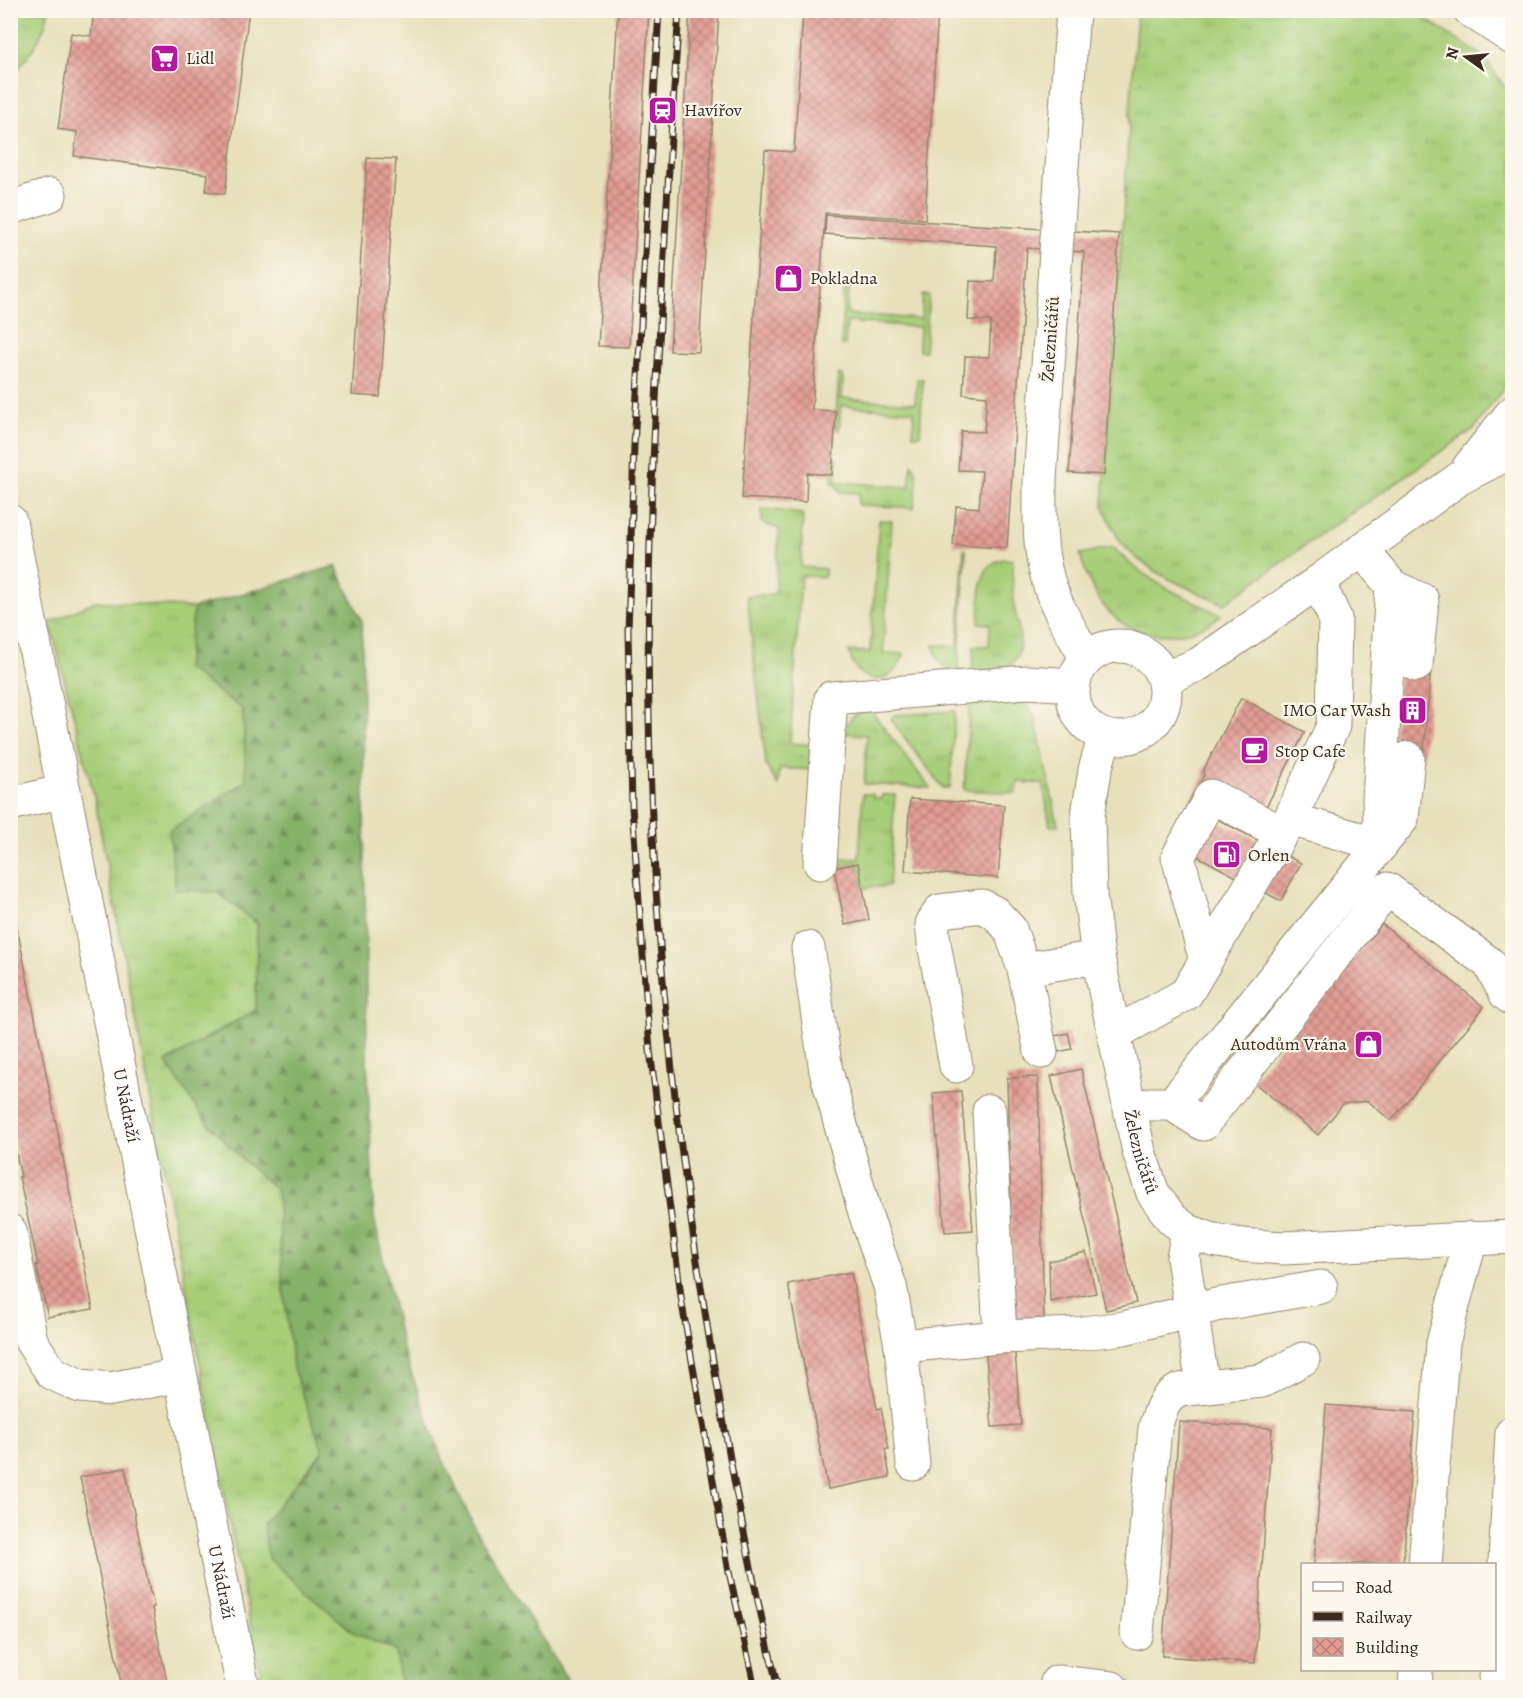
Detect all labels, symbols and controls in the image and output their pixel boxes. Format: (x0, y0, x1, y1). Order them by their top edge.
north arrow (1436, 27, 1496, 87)
supermarket icon: Lidl (149, 42, 181, 74)
text: N (1440, 45, 1465, 62)
place label: Lidl (186, 46, 215, 70)
station icon: Havířov (647, 94, 679, 126)
place label: Havířov (684, 98, 743, 122)
shop icon: Pokladna (773, 262, 805, 294)
place label: Pokladna (810, 266, 878, 290)
street label: Železničářů (1035, 295, 1065, 383)
building icon: IMO Car Wash (1396, 694, 1428, 726)
place label: IMO Car Wash (1283, 698, 1391, 722)
cafe icon: Stop Cafe (1238, 735, 1270, 767)
place label: Stop Cafe (1275, 739, 1346, 763)
fuel station icon: Orlen (1211, 839, 1243, 871)
place label: Orlen (1248, 843, 1290, 867)
shop icon: Autodům Vrána (1352, 1028, 1384, 1060)
place label: Autodům Vrána (1230, 1032, 1348, 1056)
street label: U Nádraží (108, 1066, 146, 1145)
street label: Železničářů (1118, 1108, 1164, 1197)
street label: U Nádraží (203, 1543, 241, 1621)
legend (1301, 1563, 1496, 1671)
text: Road (1355, 1575, 1393, 1599)
text: Railway (1355, 1605, 1413, 1629)
text: Building (1355, 1635, 1419, 1659)

